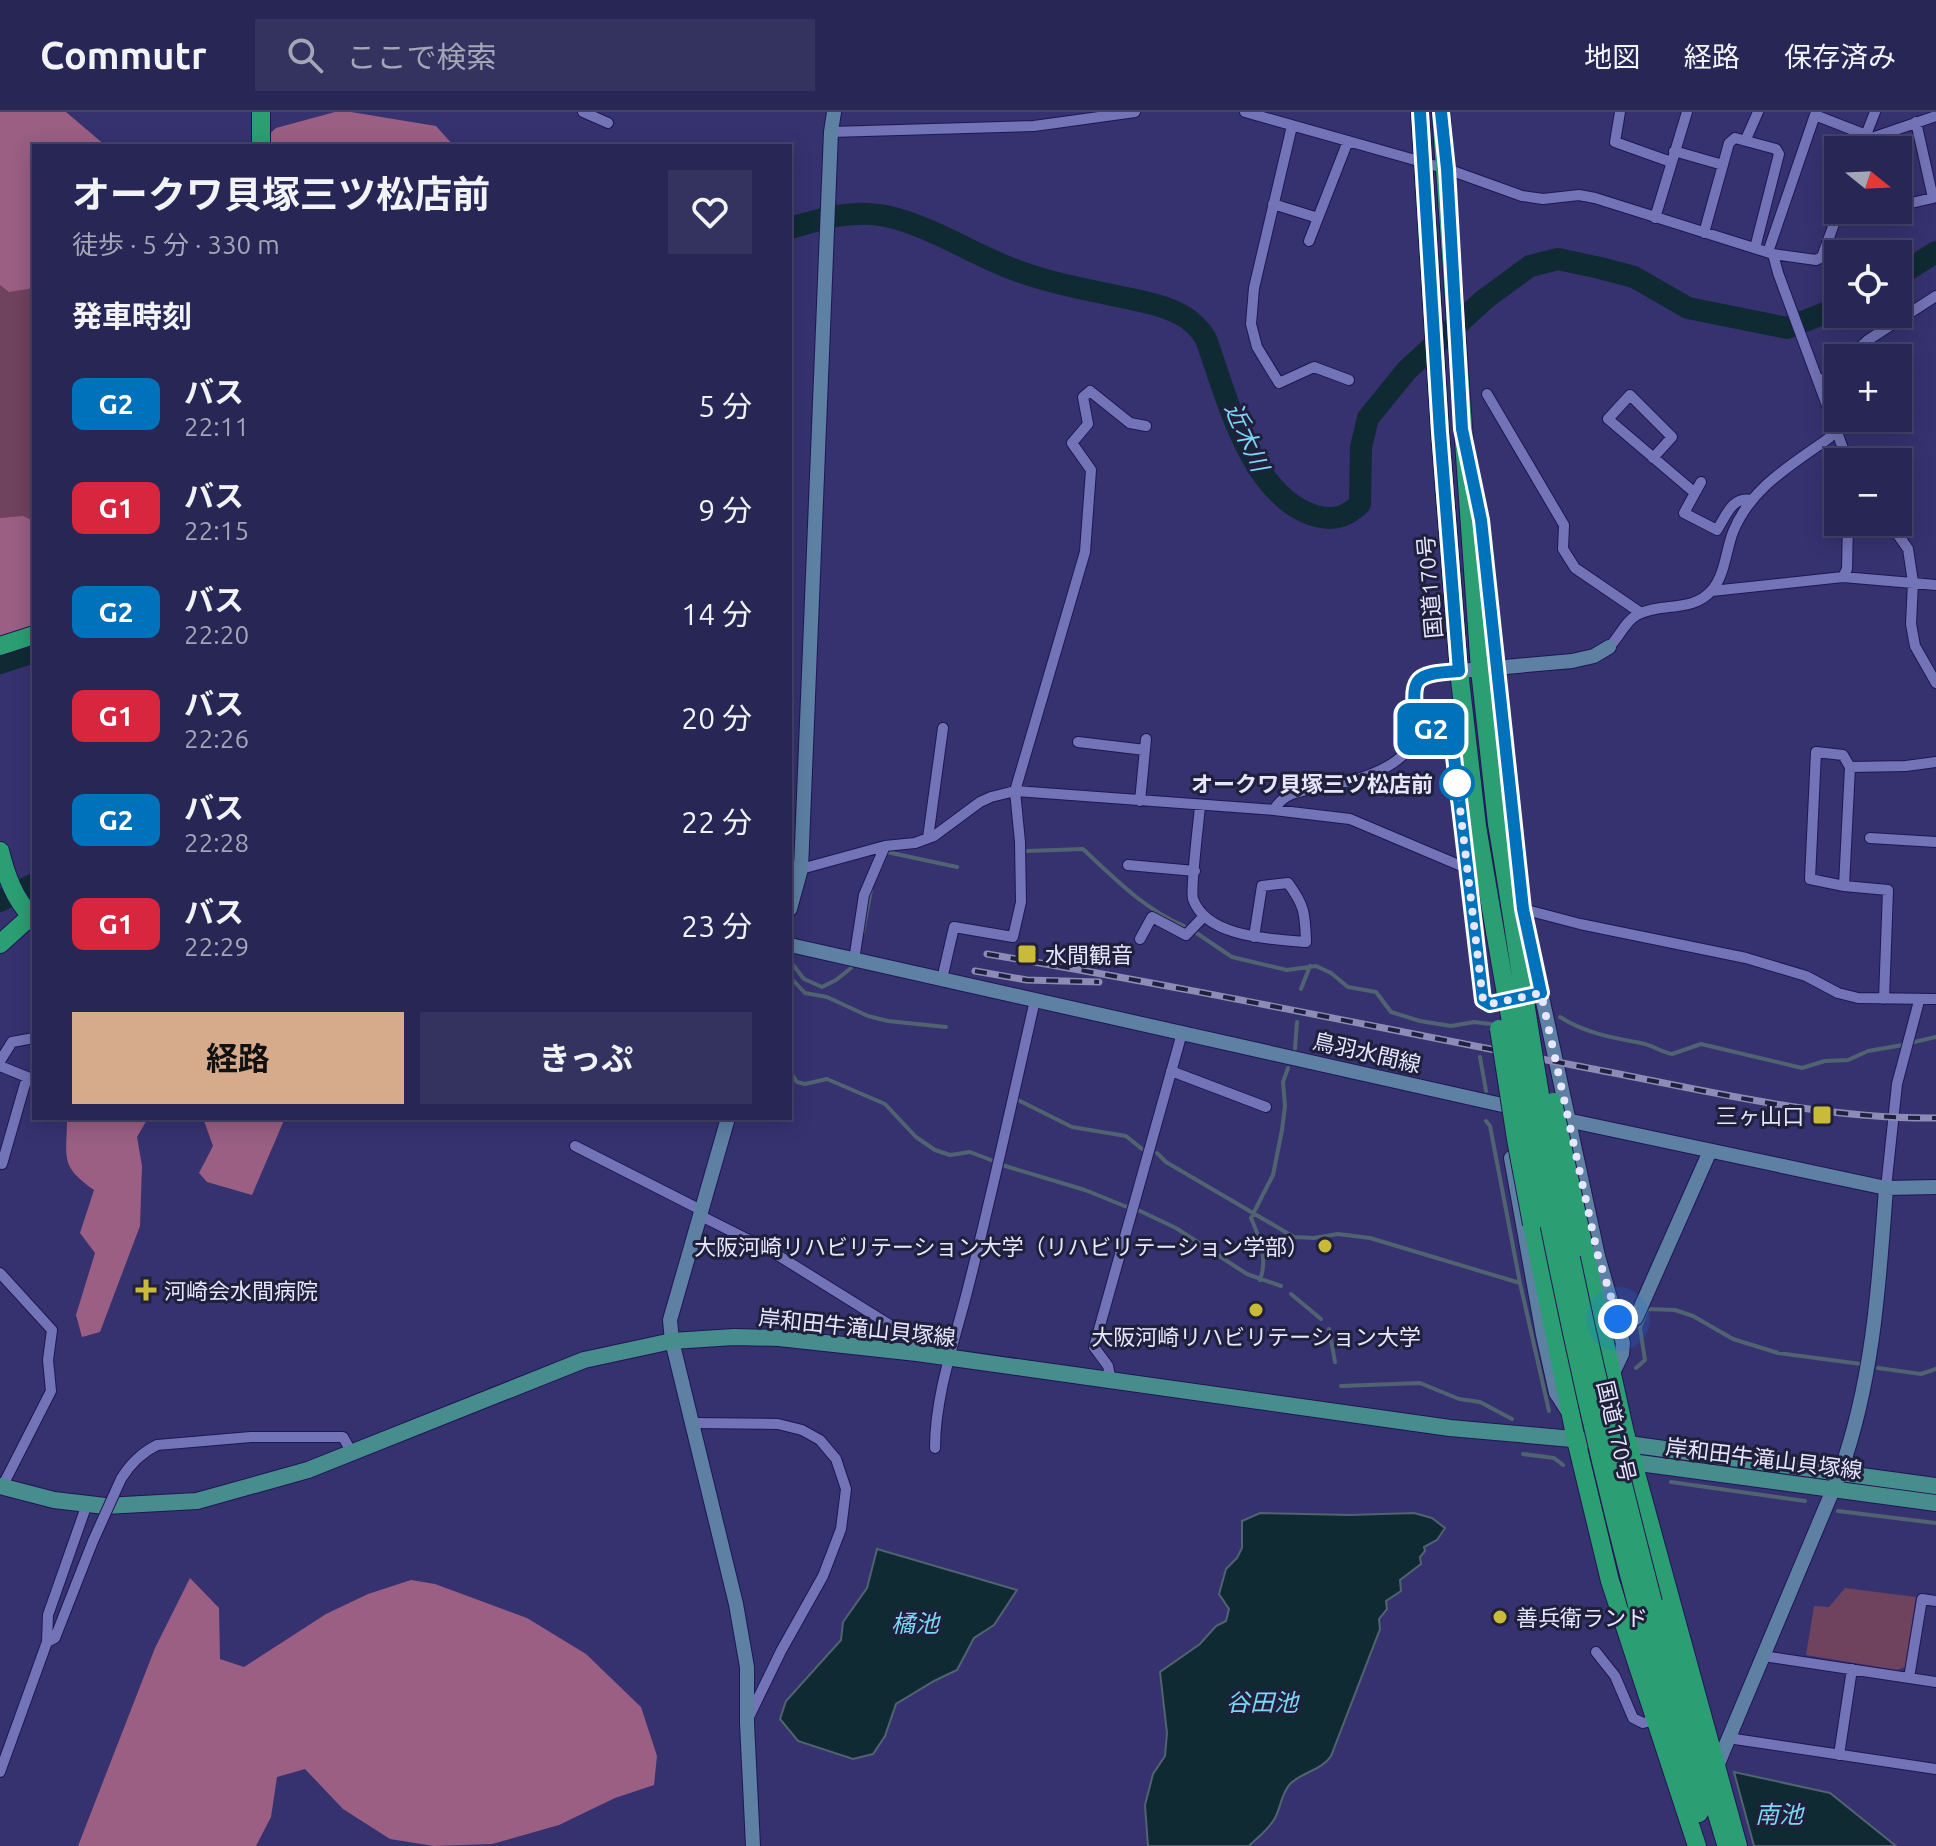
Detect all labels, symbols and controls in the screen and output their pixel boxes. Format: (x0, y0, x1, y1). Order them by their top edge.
search box (255, 19, 815, 91)
icon: search (283, 33, 327, 77)
text: Commutr (40, 34, 207, 76)
text: ここで検索 (347, 40, 497, 74)
text: 地図 (1584, 41, 1640, 72)
text: 経路 (1684, 41, 1740, 72)
text: 保存済み (1784, 41, 1896, 72)
north arrow (1824, 136, 1912, 224)
map controls (1824, 136, 1912, 536)
button: heart (668, 170, 752, 254)
text: オークワ貝塚三ツ松店前 (72, 173, 490, 215)
text: 徒歩 · 5 分 · 330 m (72, 230, 280, 259)
button: locate (1824, 240, 1912, 328)
text: 発車時刻 (72, 299, 192, 333)
button: + (1824, 344, 1912, 432)
text: バス (184, 375, 244, 409)
text: G2 (98, 388, 134, 419)
text: 5 分 (698, 389, 752, 423)
water label: 近木川 (1220, 399, 1275, 478)
text: 22:11 (184, 412, 249, 441)
button: − (1824, 448, 1912, 536)
text: バス (184, 479, 244, 513)
text: G1 (98, 492, 134, 523)
text: 9 分 (698, 493, 752, 527)
text: 22:15 (184, 516, 249, 545)
street label: 国道170号 (1412, 534, 1446, 640)
text: バス (184, 583, 244, 617)
text: G2 (98, 596, 134, 627)
text: 14 分 (681, 597, 752, 631)
text: 22:20 (184, 620, 249, 649)
text: バス (184, 687, 244, 721)
text: G1 (98, 700, 134, 731)
text: 20 分 (681, 701, 752, 735)
line badge: G2 (1395, 703, 1467, 755)
text: G2 (1413, 713, 1449, 744)
text: 22:26 (184, 724, 249, 753)
marker: オークワ貝塚三ツ松店前 (1440, 766, 1474, 800)
place label: オークワ貝塚三ツ松店前 (1191, 771, 1433, 796)
text: バス (184, 791, 244, 825)
text: G2 (98, 804, 134, 835)
text: 22 分 (681, 805, 752, 839)
text: 22:28 (184, 828, 249, 857)
text: バス (184, 895, 244, 929)
text: G1 (98, 908, 134, 939)
text: 23 分 (681, 909, 752, 943)
text: 22:29 (184, 932, 249, 961)
place label: 水間観音 (1045, 942, 1133, 967)
marker: 水間観音 (1016, 943, 1038, 965)
button: 経路 (72, 1012, 404, 1104)
button: きっぷ (420, 1012, 752, 1104)
street label: 鳥羽水間線 (1311, 1027, 1423, 1077)
place label: 三ヶ山口 (1716, 1103, 1804, 1128)
marker: 三ヶ山口 (1811, 1104, 1833, 1126)
place label: 大阪河崎リハビリテーション大学（リハビリテーション学部） (694, 1234, 1309, 1259)
marker: 大阪河崎リハビリテーション大学（リハビリテーション学部） (1316, 1237, 1334, 1255)
place label: 河崎会水間病院 (164, 1278, 318, 1303)
marker: 河崎会水間病院 (135, 1279, 157, 1301)
your location (1598, 1299, 1638, 1339)
marker: 大阪河崎リハビリテーション大学 (1247, 1301, 1265, 1319)
street label: 岸和田牛滝山貝塚線 (757, 1304, 957, 1350)
place label: 大阪河崎リハビリテーション大学 (1091, 1324, 1421, 1349)
street label: 国道170号 (1593, 1378, 1641, 1484)
street label: 岸和田牛滝山貝塚線 (1664, 1434, 1864, 1482)
place label: 善兵衛ランド (1516, 1605, 1648, 1630)
marker: 善兵衛ランド (1491, 1608, 1509, 1626)
water label: 橘池 (891, 1610, 941, 1637)
water label: 谷田池 (1226, 1689, 1300, 1716)
water label: 南池 (1755, 1801, 1805, 1828)

